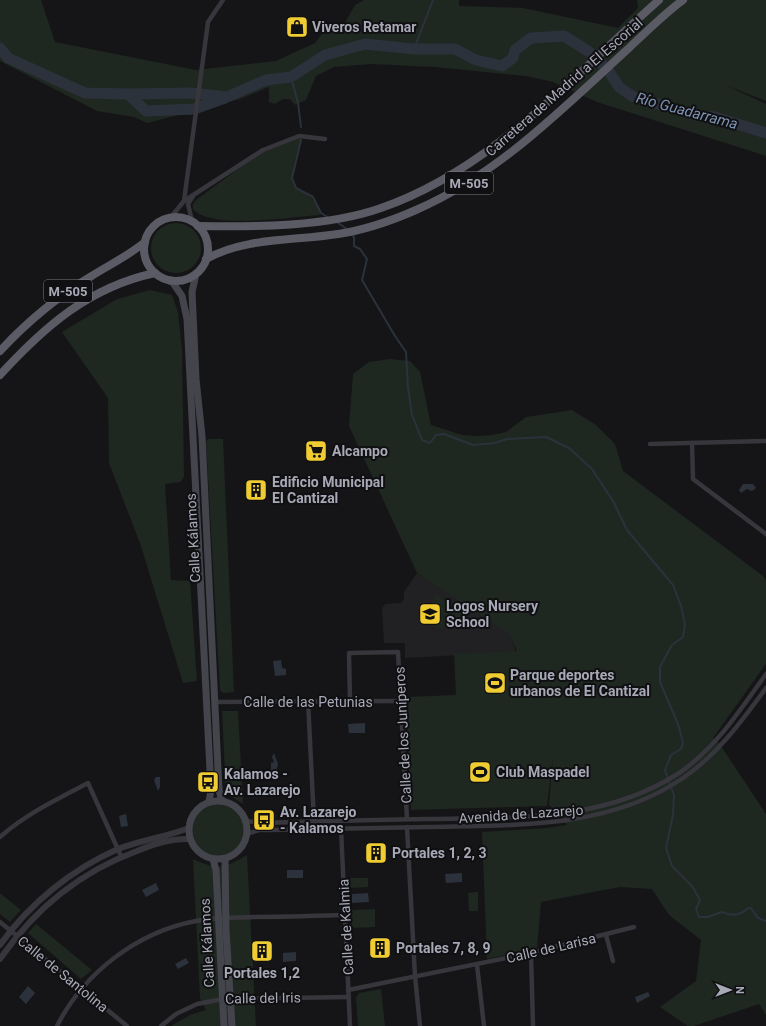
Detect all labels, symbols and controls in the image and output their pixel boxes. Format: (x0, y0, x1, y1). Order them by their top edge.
shop icon: Viveros Retamar (284, 14, 310, 40)
street label: Carretera de Madrid a El Escorial (482, 14, 646, 160)
place label: Viveros Retamar (312, 19, 416, 35)
water label: Río Guadarrama (634, 89, 740, 133)
road number: M-505 (445, 172, 493, 194)
road number: M-505 (44, 280, 92, 302)
supermarket icon: Alcampo (303, 438, 329, 464)
place label: Alcampo (332, 443, 388, 459)
place label: Edificio Municipal El Cantizal (272, 474, 384, 506)
building icon: Edificio Municipal El Cantizal (243, 477, 269, 503)
street label: Calle Kálamos (183, 493, 203, 583)
place label: Logos Nursery School (446, 598, 539, 630)
school or university icon: Logos Nursery School (417, 601, 443, 627)
street label: Calle de los Juníperos (391, 666, 415, 804)
place label: Parque deportes urbanos de El Cantizal (510, 667, 650, 699)
sports icon: Parque deportes urbanos de El Cantizal (482, 670, 508, 696)
street label: Calle de las Petunias (243, 694, 373, 710)
sports icon: Club Maspadel (467, 759, 493, 785)
place label: Club Maspadel (496, 764, 590, 780)
place label: Kalamos - Av. Lazarejo (224, 766, 301, 798)
bus stop icon: Kalamos - Av. Lazarejo (195, 769, 221, 795)
street label: Avenida de Lazarejo (458, 802, 584, 826)
place label: Av. Lazarejo - Kalamos (280, 804, 357, 836)
bus stop icon: Av. Lazarejo - Kalamos (251, 807, 277, 833)
building icon: Portales 1, 2, 3 (363, 840, 389, 866)
place label: Portales 1, 2, 3 (392, 845, 486, 861)
street label: Calle de Kalmia (335, 878, 357, 976)
street label: Calle Kálamos (197, 898, 217, 988)
street label: Calle de Larisa (505, 930, 597, 966)
street label: Calle de Santolina (15, 933, 111, 1015)
building icon: Portales 7, 8, 9 (367, 935, 393, 961)
building icon: Portales 1,2 (249, 938, 275, 964)
place label: Portales 7, 8, 9 (396, 940, 490, 956)
place label: Portales 1,2 (224, 965, 300, 981)
north arrow (710, 970, 750, 1010)
text: N (733, 986, 746, 994)
street label: Calle del Iris (225, 989, 301, 1007)

